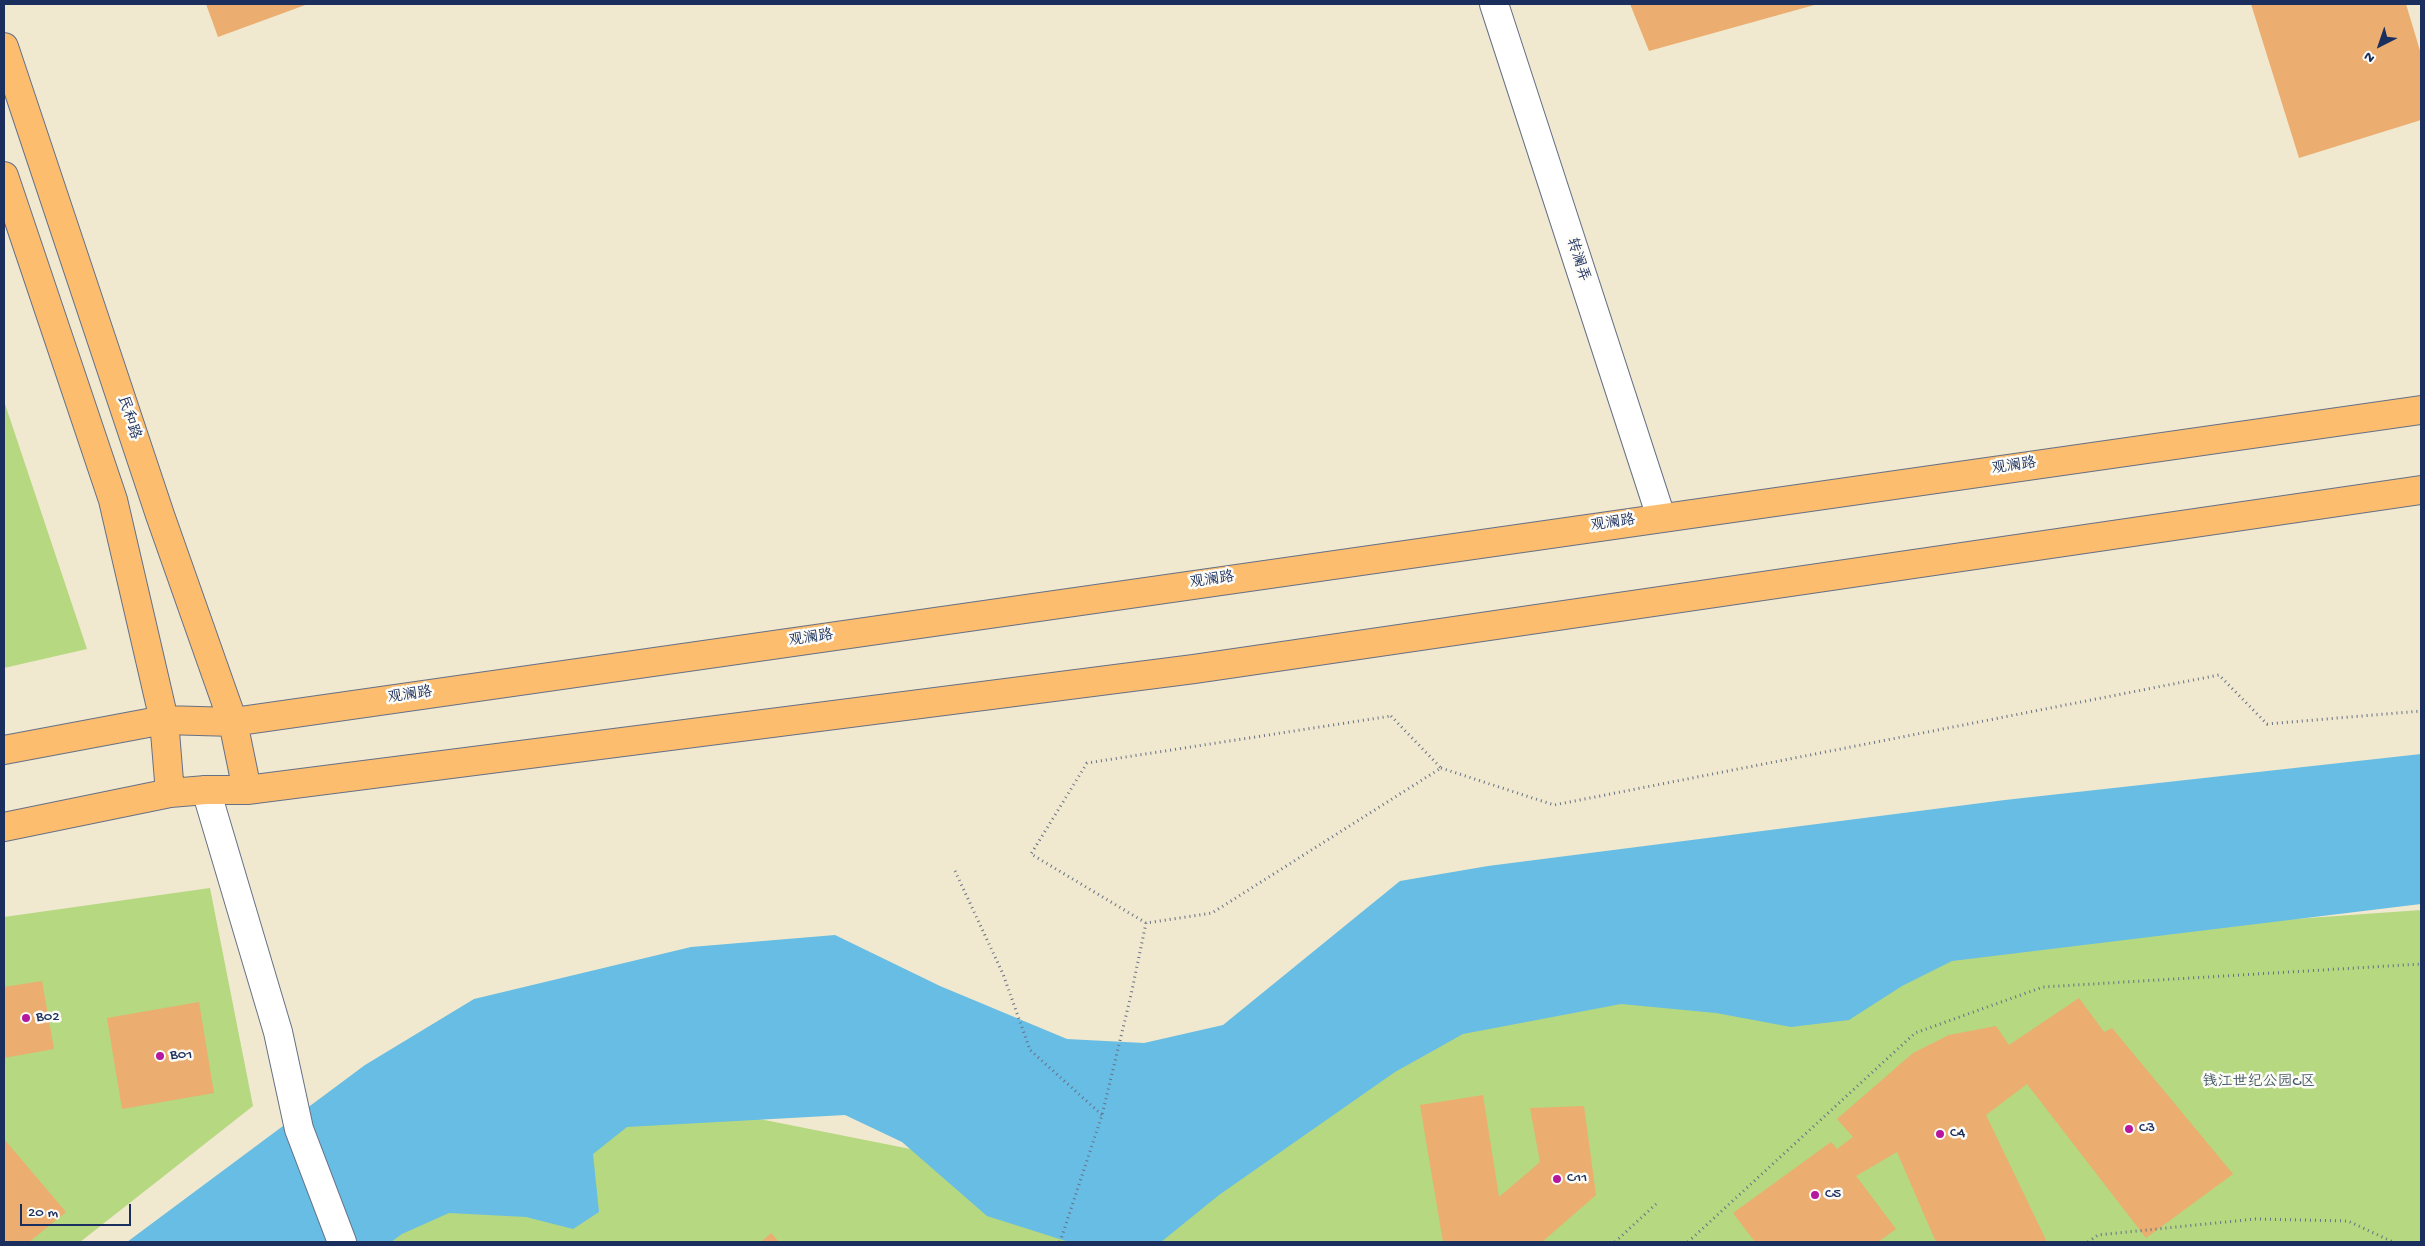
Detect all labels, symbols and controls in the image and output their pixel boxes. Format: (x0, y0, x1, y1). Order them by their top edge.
north arrow (2355, 20, 2405, 70)
text: N (2361, 47, 2379, 66)
street label: 转澜弄 (1561, 236, 1593, 284)
street label: 民和路 (112, 394, 144, 442)
street label: 观澜路 (1990, 455, 2038, 479)
street label: 观澜路 (1589, 512, 1637, 536)
street label: 观澜路 (1188, 569, 1236, 593)
street label: 观澜路 (787, 627, 835, 651)
street label: 观澜路 (386, 684, 434, 708)
place label: B02 (36, 1009, 60, 1027)
marker: B02 (20, 1012, 32, 1024)
place label: B01 (170, 1047, 192, 1065)
marker: B01 (154, 1050, 166, 1062)
park label: 钱江世纪公园C区 (2202, 1074, 2316, 1092)
place label: C3 (2139, 1120, 2155, 1138)
marker: C3 (2123, 1123, 2135, 1135)
place label: C4 (1950, 1125, 1965, 1143)
marker: C4 (1934, 1128, 1946, 1140)
place label: C11 (1567, 1170, 1587, 1188)
marker: C11 (1551, 1173, 1563, 1185)
place label: C5 (1825, 1186, 1841, 1204)
marker: C5 (1809, 1189, 1821, 1201)
scale bar (22, 1194, 134, 1226)
text: 20 m (28, 1204, 58, 1222)

